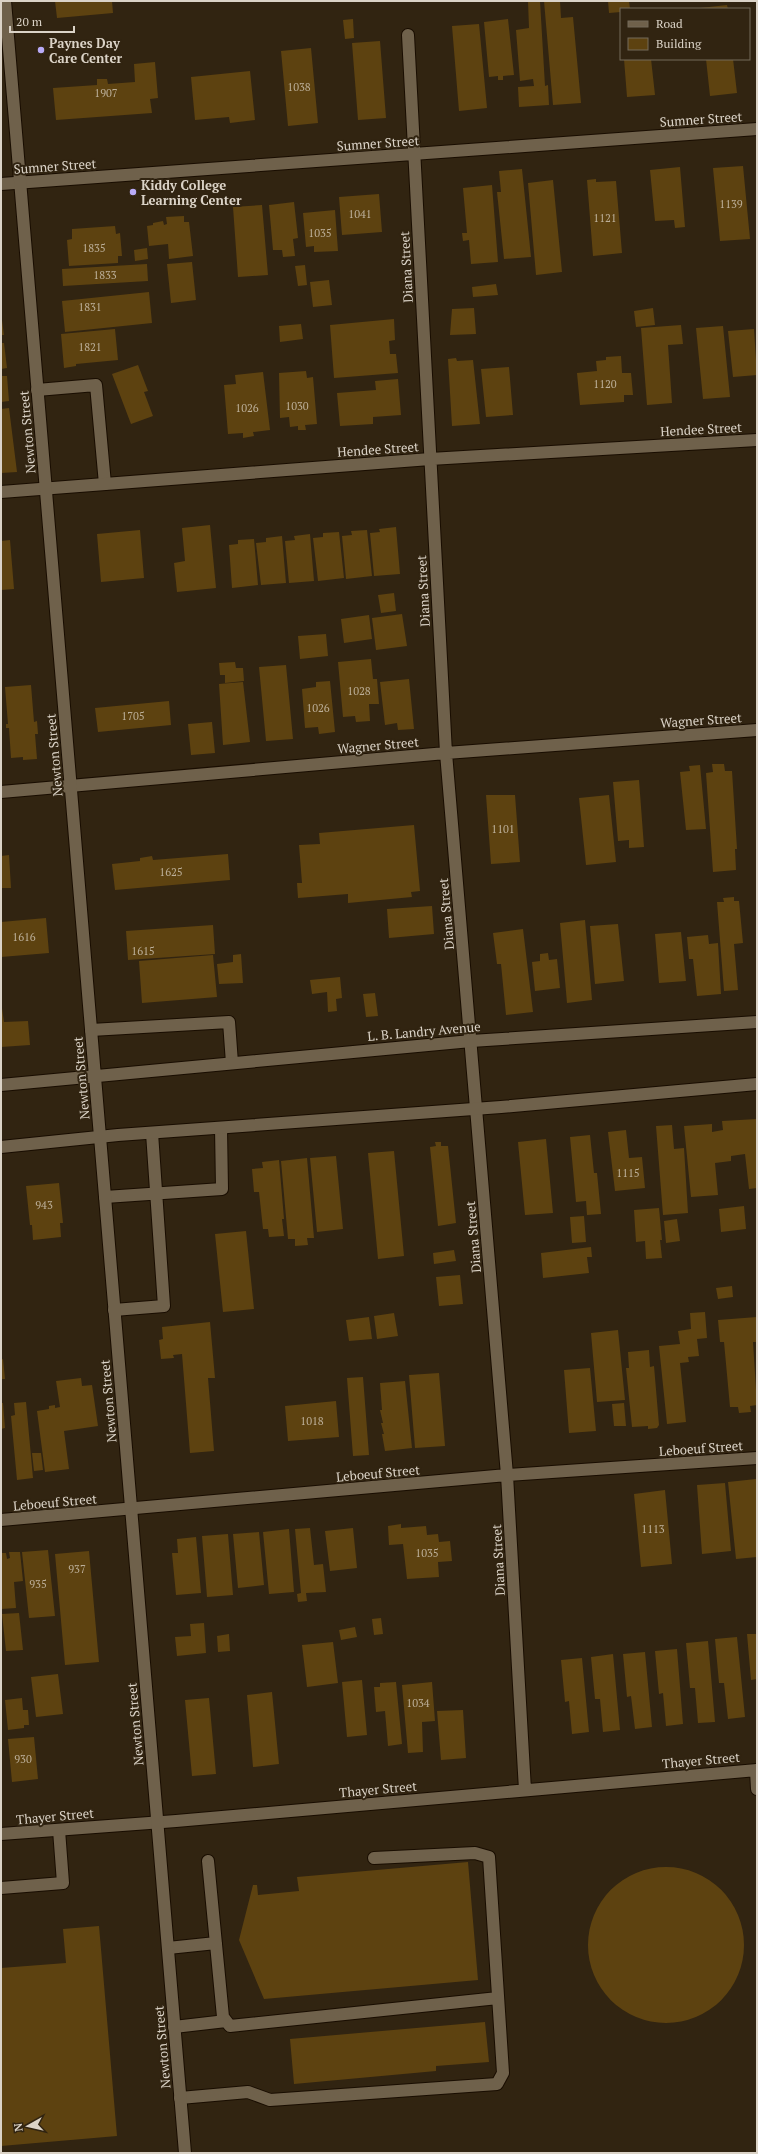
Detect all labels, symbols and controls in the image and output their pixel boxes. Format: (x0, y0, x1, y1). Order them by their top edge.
scale bar (10, 8, 74, 34)
legend (620, 8, 750, 60)
text: 20 m (16, 14, 43, 29)
text: Road (656, 16, 683, 31)
place label: Paynes Day Care Center (49, 34, 123, 67)
text: Building (656, 36, 702, 51)
marker: Paynes Day Care Center (36, 45, 46, 55)
house number: 1038 (287, 80, 311, 94)
house number: 1907 (94, 86, 118, 100)
street label: Sumner Street (659, 107, 743, 131)
street label: Sumner Street (336, 131, 420, 155)
street label: Sumner Street (13, 154, 97, 178)
place label: Kiddy College Learning Center (141, 176, 242, 209)
marker: Kiddy College Learning Center (128, 187, 138, 197)
house number: 1139 (719, 197, 743, 211)
house number: 1041 (348, 207, 372, 221)
house number: 1121 (593, 211, 617, 225)
house number: 1035 (308, 226, 332, 240)
street label: Diana Street (395, 230, 417, 303)
house number: 1835 (82, 241, 106, 255)
house number: 1833 (93, 268, 117, 282)
house number: 1831 (78, 300, 102, 314)
house number: 1821 (78, 340, 102, 354)
house number: 1120 (593, 377, 617, 391)
street label: Newton Street (14, 390, 40, 474)
house number: 1030 (285, 399, 309, 413)
house number: 1026 (235, 401, 259, 415)
street label: Hendee Street (660, 418, 743, 440)
street label: Hendee Street (337, 437, 420, 461)
street label: Diana Street (412, 554, 434, 627)
house number: 1028 (347, 684, 371, 698)
house number: 1026 (306, 701, 330, 715)
street label: Wagner Street (660, 708, 743, 732)
house number: 1705 (121, 709, 145, 723)
street label: Newton Street (41, 713, 67, 797)
street label: Wagner Street (336, 732, 420, 758)
house number: 1101 (491, 822, 515, 836)
house number: 1625 (159, 865, 183, 879)
street label: Diana Street (434, 877, 458, 951)
house number: 1616 (12, 930, 36, 944)
house number: 1615 (131, 944, 155, 958)
street label: L. B. Landry Avenue (367, 1017, 481, 1045)
street label: Newton Street (68, 1036, 94, 1120)
house number: 1115 (616, 1166, 640, 1180)
house number: 943 (35, 1198, 53, 1212)
street label: Diana Street (461, 1200, 485, 1274)
street label: Newton Street (95, 1359, 121, 1443)
house number: 1018 (300, 1414, 324, 1428)
street label: Leboeuf Street (658, 1436, 744, 1460)
street label: Leboeuf Street (335, 1460, 421, 1486)
street label: Leboeuf Street (12, 1489, 98, 1515)
house number: 1113 (641, 1522, 665, 1536)
street label: Diana Street (487, 1523, 509, 1596)
house number: 1035 (415, 1546, 439, 1560)
house number: 937 (68, 1562, 86, 1576)
house number: 935 (29, 1577, 47, 1591)
street label: Newton Street (122, 1682, 148, 1766)
house number: 1034 (406, 1696, 430, 1710)
street label: Thayer Street (661, 1748, 741, 1772)
house number: 930 (14, 1752, 32, 1766)
street label: Thayer Street (338, 1777, 418, 1801)
street label: Thayer Street (15, 1804, 95, 1828)
street label: Newton Street (149, 2005, 175, 2089)
north arrow (8, 2106, 48, 2146)
text: N (10, 2122, 26, 2132)

